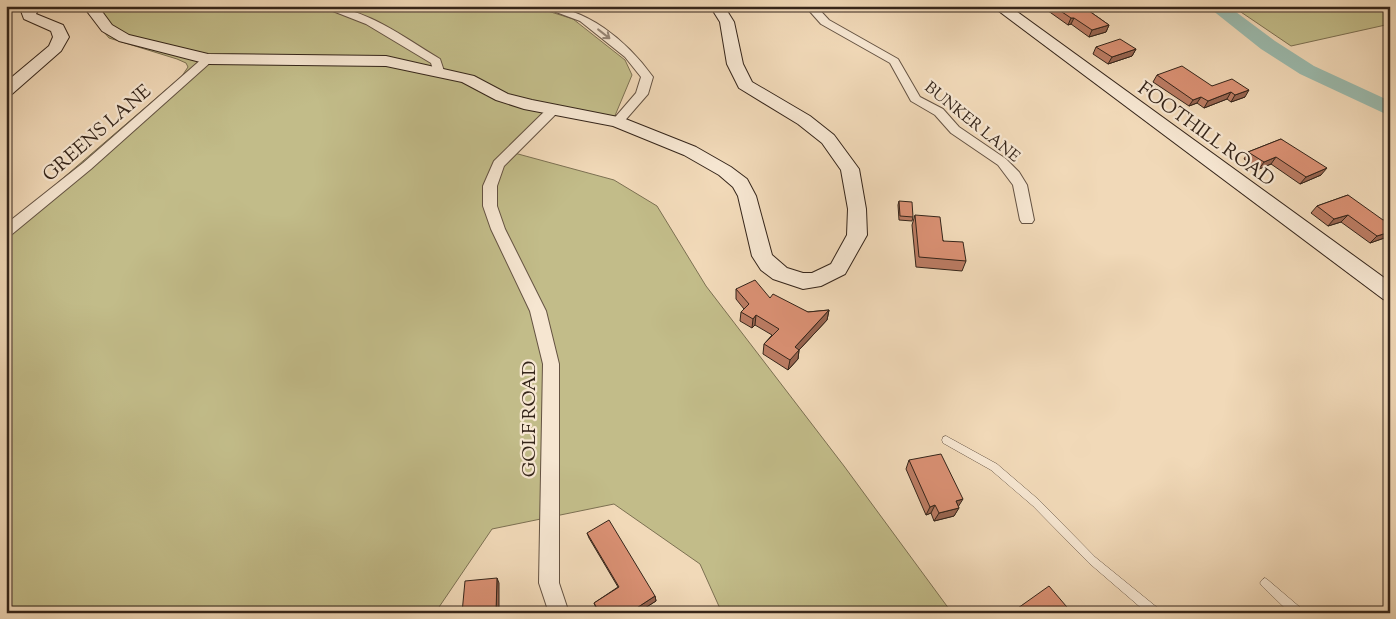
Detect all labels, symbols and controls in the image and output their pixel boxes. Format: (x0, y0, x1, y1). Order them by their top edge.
one-way arrow (597, 29, 610, 40)
street label: FOOTHILL ROAD (1132, 76, 1280, 194)
street label: BUNKER LANE (919, 77, 1024, 169)
street label: GREENS LANE (37, 79, 158, 189)
street label: GOLF ROAD (517, 361, 544, 477)

